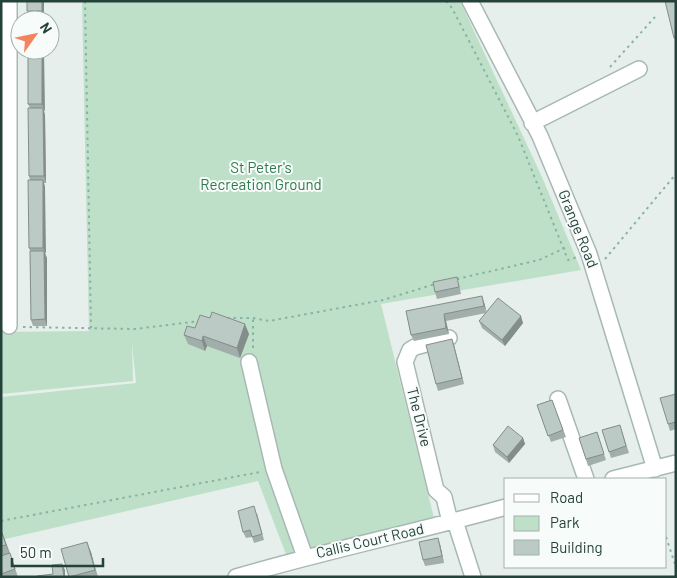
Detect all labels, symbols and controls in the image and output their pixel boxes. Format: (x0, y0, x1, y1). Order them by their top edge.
north arrow (10, 10, 60, 60)
text: N (37, 19, 56, 36)
park label: St Peter's Recreation Ground (200, 158, 322, 193)
street label: Grange Road (555, 187, 603, 270)
street label: The Drive (404, 385, 436, 448)
legend (504, 478, 667, 568)
text: Road (550, 488, 583, 506)
text: Park (550, 513, 580, 531)
street label: Callis Court Road (314, 519, 425, 561)
scale bar (12, 536, 104, 568)
text: Building (550, 538, 603, 556)
text: 50 m (20, 543, 52, 561)

